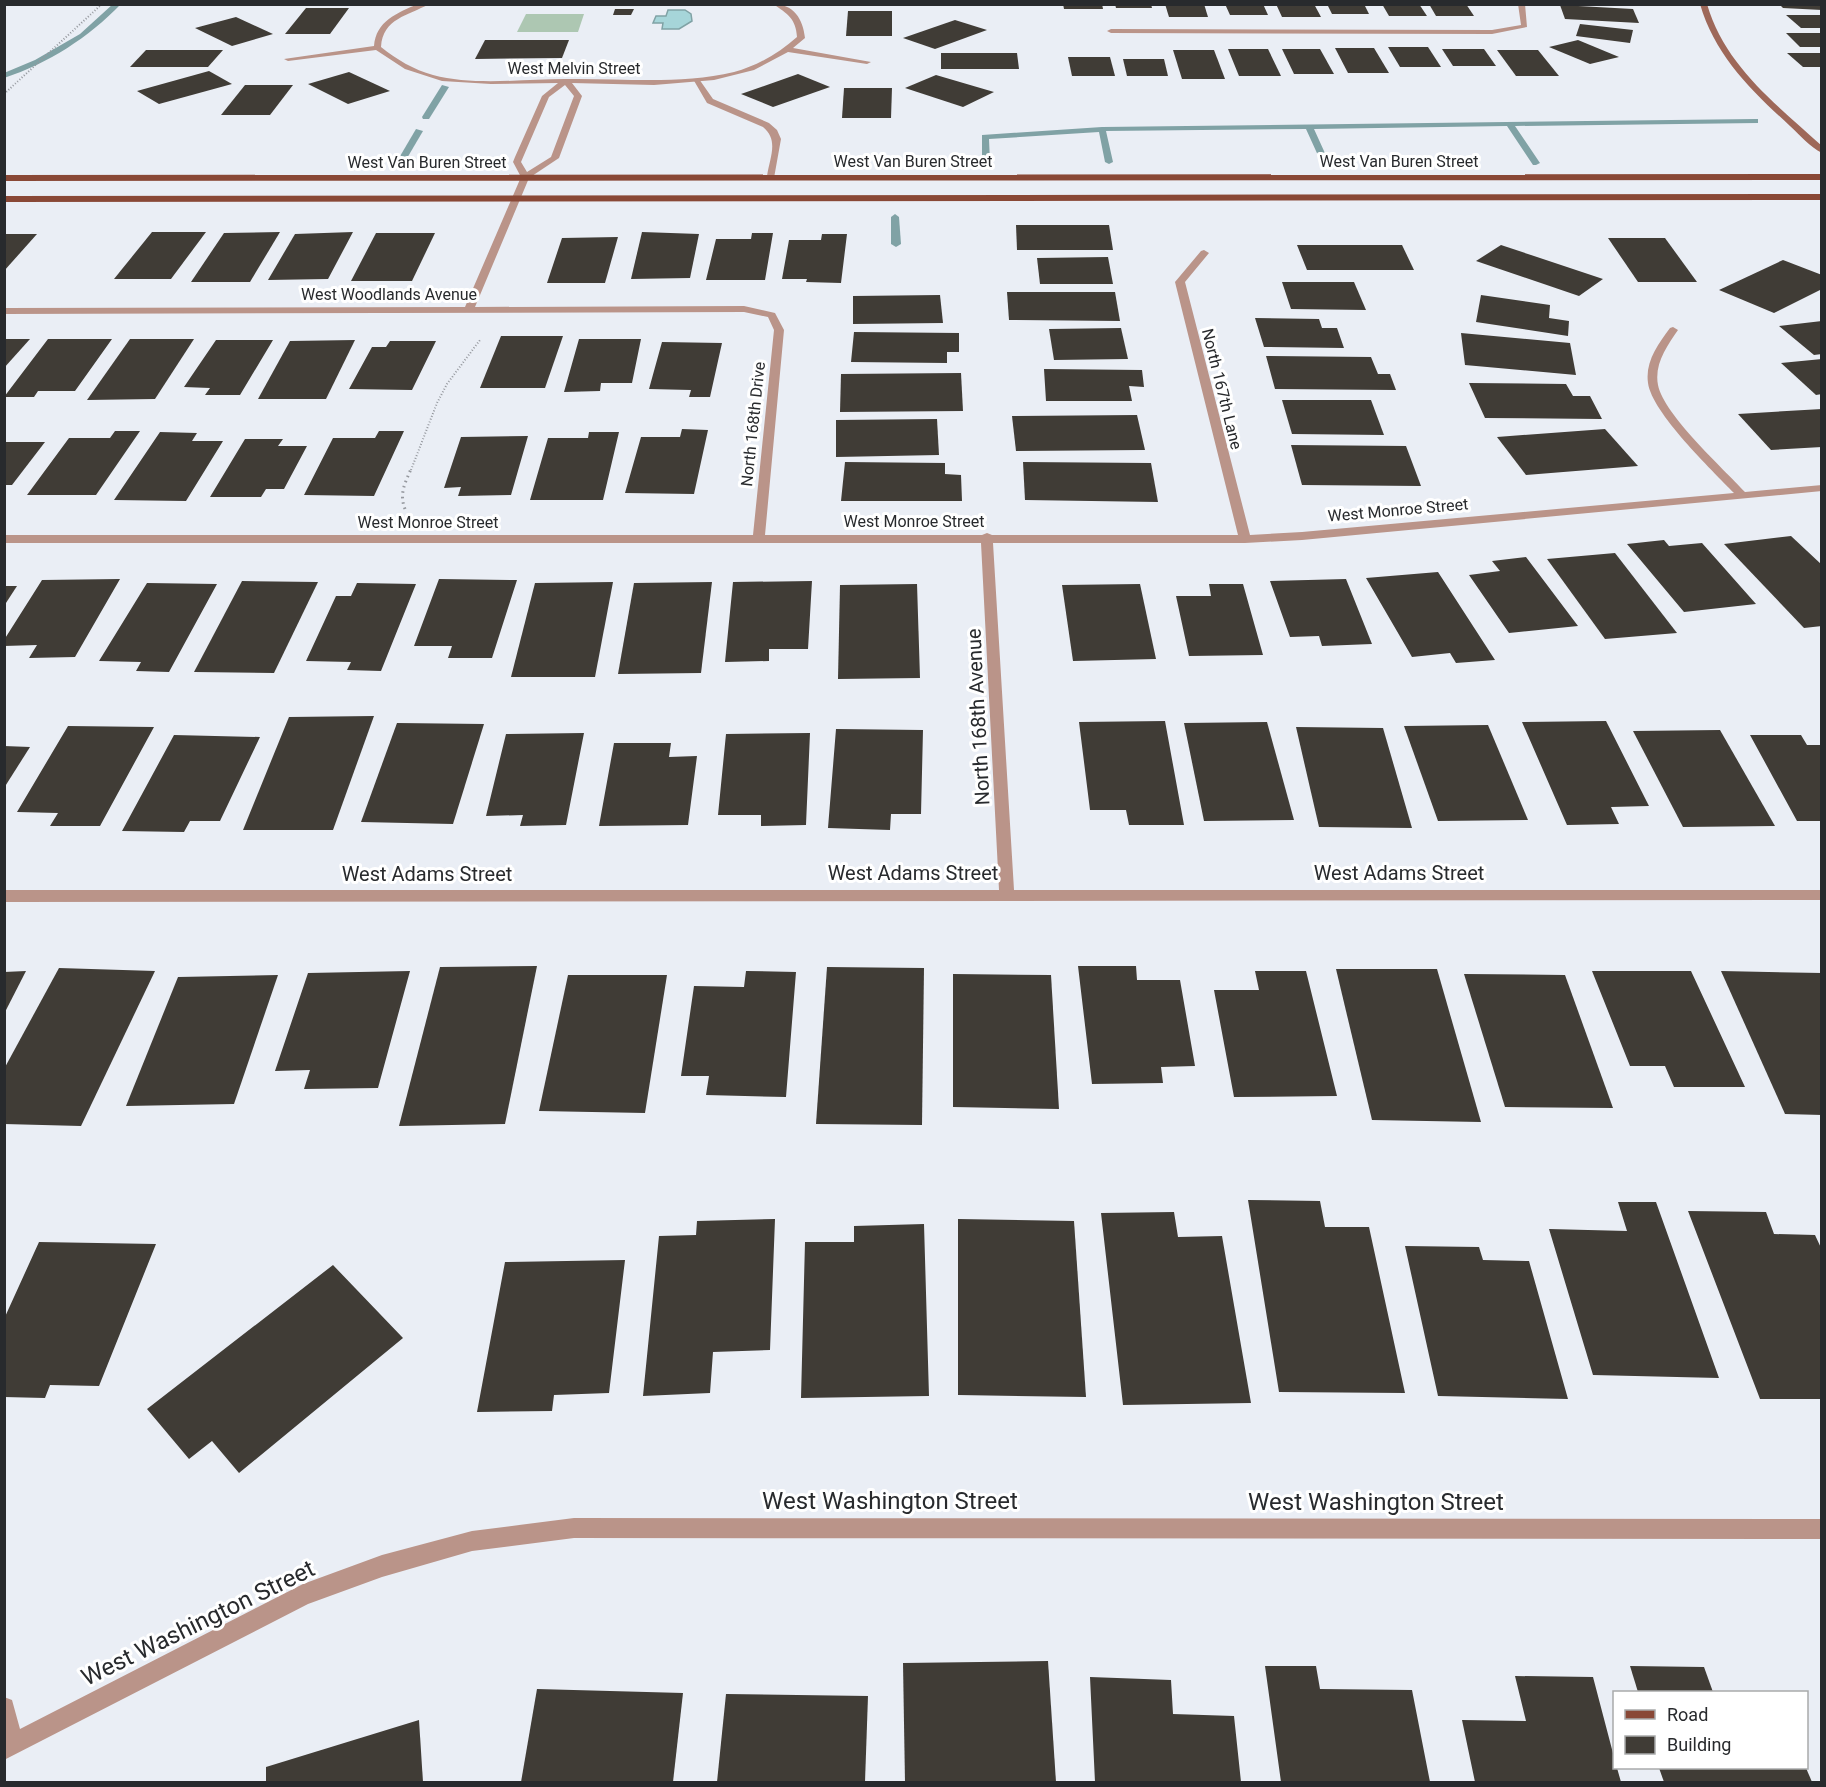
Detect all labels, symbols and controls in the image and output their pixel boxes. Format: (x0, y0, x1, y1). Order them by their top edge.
street label: West Melvin Street (508, 59, 640, 78)
street label: West Van Buren Street (834, 152, 992, 171)
street label: West Van Buren Street (1320, 152, 1478, 171)
street label: West Van Buren Street (348, 153, 506, 172)
street label: West Woodlands Avenue (301, 285, 477, 304)
street label: North 167th Lane (1198, 327, 1246, 451)
street label: North 168th Drive (737, 361, 769, 487)
street label: West Monroe Street (1327, 494, 1469, 526)
street label: West Monroe Street (844, 512, 984, 531)
street label: West Monroe Street (358, 513, 498, 532)
street label: North 168th Avenue (961, 628, 995, 806)
street label: West Adams Street (828, 861, 998, 885)
street label: West Adams Street (1314, 861, 1484, 885)
street label: West Adams Street (342, 862, 512, 886)
street label: West Washington Street (762, 1487, 1018, 1515)
street label: West Washington Street (1248, 1488, 1504, 1516)
street label: West Washington Street (77, 1554, 319, 1692)
legend (1613, 1691, 1808, 1769)
text: Road (1667, 1704, 1708, 1725)
text: Building (1667, 1734, 1731, 1755)

